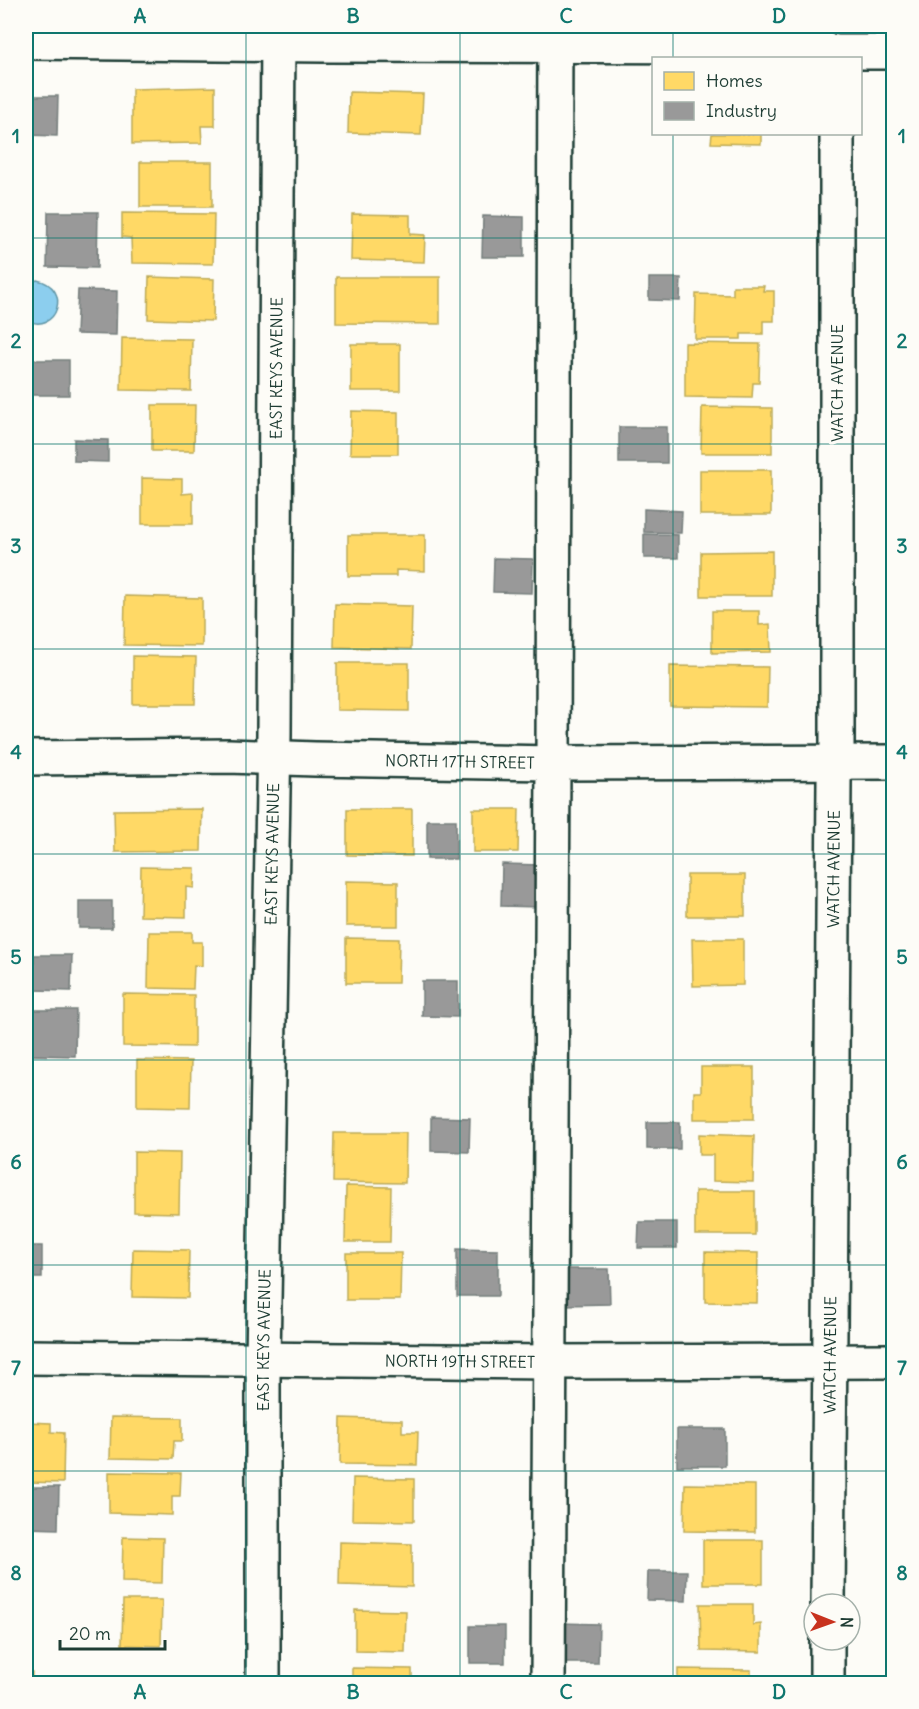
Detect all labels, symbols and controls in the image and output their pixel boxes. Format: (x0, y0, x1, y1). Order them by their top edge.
text: A (134, 3, 147, 28)
text: B (346, 3, 360, 28)
text: C (559, 3, 573, 28)
text: D (772, 3, 786, 28)
legend (652, 57, 862, 135)
text: Homes (706, 69, 763, 92)
text: Industry (706, 99, 777, 122)
text: 1 (12, 123, 20, 148)
text: 1 (898, 123, 906, 148)
street label: EAST KEYS AVENUE (266, 297, 286, 439)
street label: WATCH AVENUE (827, 324, 847, 442)
text: 2 (11, 328, 22, 353)
text: 2 (897, 328, 908, 353)
text: 3 (10, 533, 22, 558)
text: 3 (896, 533, 908, 558)
text: 4 (10, 739, 22, 764)
text: 4 (896, 739, 908, 764)
street label: NORTH 17TH STREET (385, 750, 535, 773)
street label: EAST KEYS AVENUE (261, 783, 283, 925)
street label: WATCH AVENUE (823, 810, 844, 928)
text: 5 (10, 944, 22, 969)
text: 5 (896, 944, 908, 969)
text: 6 (10, 1149, 22, 1174)
text: 6 (896, 1149, 908, 1174)
street label: EAST KEYS AVENUE (253, 1269, 275, 1411)
street label: WATCH AVENUE (819, 1296, 840, 1414)
street label: NORTH 19TH STREET (385, 1350, 535, 1372)
text: 7 (11, 1355, 21, 1380)
text: 7 (897, 1355, 907, 1380)
text: 8 (10, 1560, 22, 1585)
text: 8 (896, 1560, 908, 1585)
north arrow (802, 1592, 862, 1652)
scale bar (60, 1613, 165, 1651)
text: N (837, 1617, 857, 1628)
text: 20 m (69, 1622, 111, 1645)
text: A (134, 1679, 147, 1704)
text: B (346, 1679, 360, 1704)
text: C (559, 1679, 573, 1704)
text: D (772, 1679, 786, 1704)

